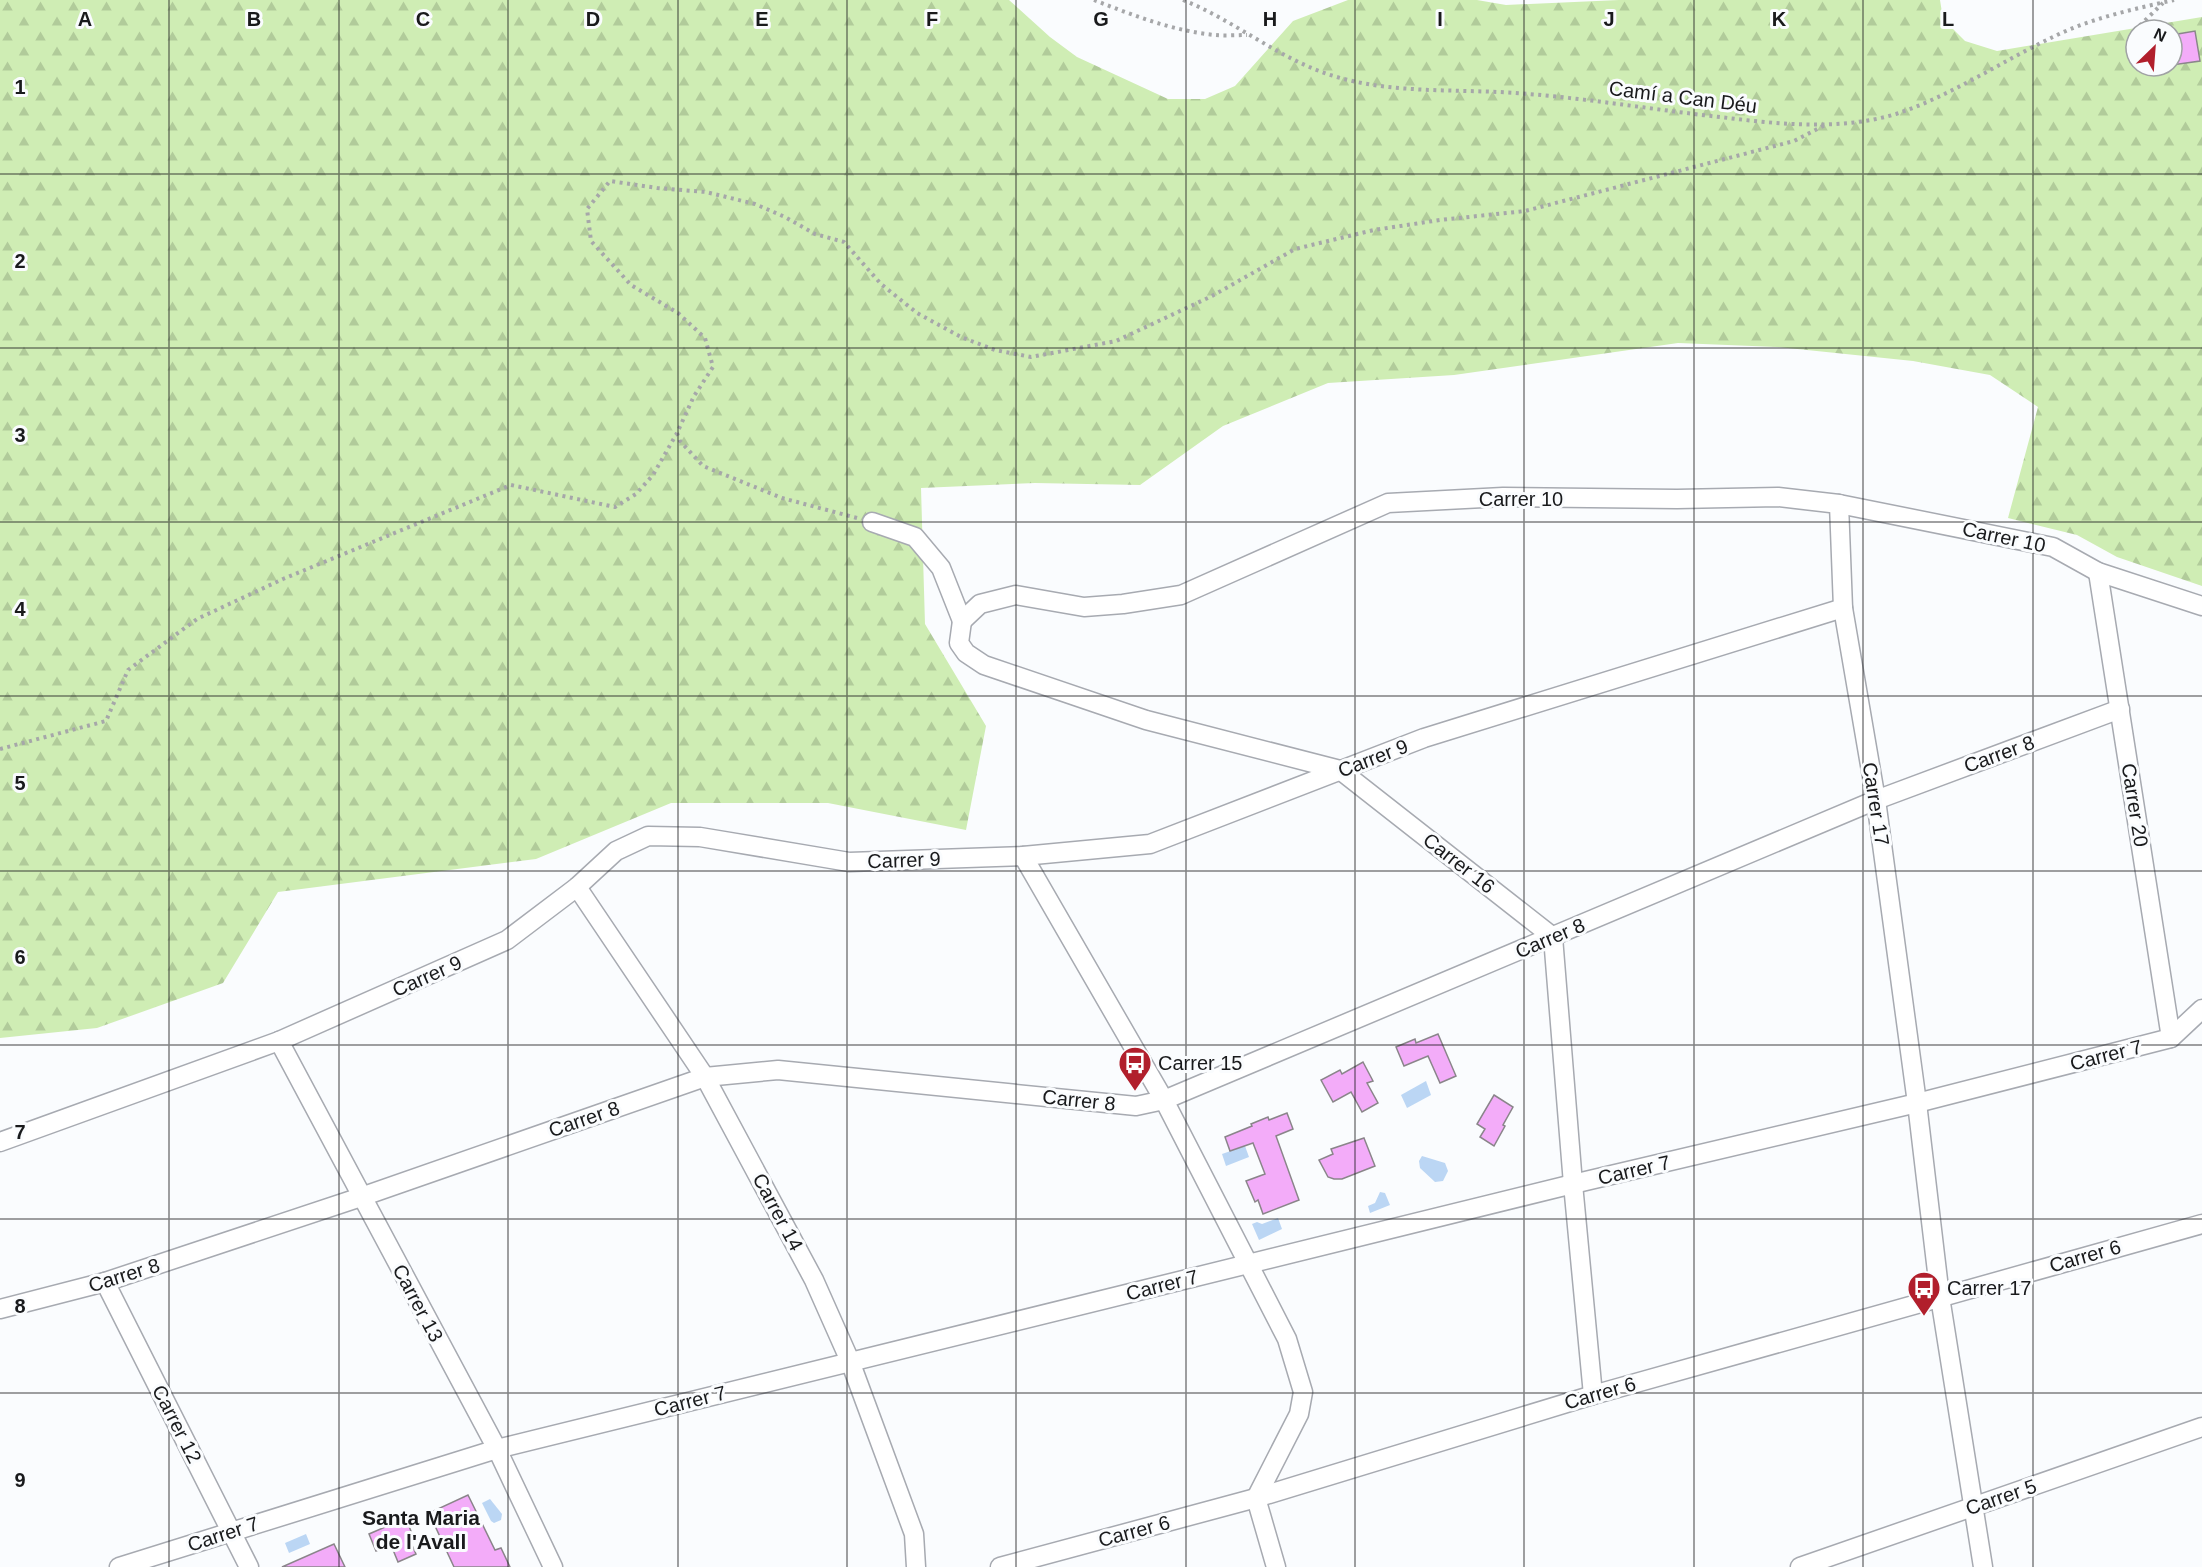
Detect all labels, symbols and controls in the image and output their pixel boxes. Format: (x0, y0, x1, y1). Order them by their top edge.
text: A (78, 8, 92, 30)
text: B (247, 8, 261, 30)
text: C (416, 8, 430, 30)
text: D (586, 8, 600, 30)
text: E (755, 8, 769, 30)
text: F (926, 8, 938, 30)
text: G (1093, 8, 1109, 30)
text: H (1263, 8, 1277, 30)
text: I (1437, 8, 1443, 30)
text: J (1603, 8, 1615, 30)
text: K (1772, 8, 1787, 30)
text: L (1942, 8, 1954, 30)
north arrow (2124, 18, 2184, 78)
text: N (2151, 25, 2169, 45)
text: 1 (14, 76, 26, 98)
street label: Camí a Can Déu (1608, 77, 1758, 117)
text: 2 (14, 250, 26, 272)
text: 3 (14, 424, 26, 446)
street label: Carrer 10 (1479, 488, 1563, 510)
street label: Carrer 10 (1960, 517, 2048, 557)
text: 4 (14, 598, 26, 620)
street label: Carrer 8 (1961, 731, 2037, 777)
street label: Carrer 9 (1335, 735, 1411, 781)
street label: Carrer 17 (1859, 761, 1893, 847)
street label: Carrer 20 (2118, 762, 2152, 848)
text: 5 (14, 772, 26, 794)
street label: Carrer 16 (1419, 828, 1499, 898)
street label: Carrer 9 (867, 848, 941, 872)
street label: Carrer 8 (1512, 914, 1588, 962)
text: 6 (14, 946, 26, 968)
street label: Carrer 9 (389, 951, 465, 1001)
street label: Carrer 7 (2068, 1035, 2144, 1075)
bus stop icon: Carrer 15 (1117, 1045, 1153, 1092)
place label: Carrer 15 (1158, 1052, 1242, 1074)
street label: Carrer 8 (1041, 1085, 1117, 1115)
street label: Carrer 8 (546, 1097, 622, 1141)
text: 7 (14, 1121, 26, 1143)
street label: Carrer 7 (1596, 1151, 1672, 1189)
street label: Carrer 14 (748, 1170, 808, 1254)
street label: Carrer 6 (2047, 1235, 2123, 1277)
street label: Carrer 8 (86, 1254, 162, 1296)
street label: Carrer 13 (388, 1261, 448, 1345)
street label: Carrer 7 (1124, 1265, 1200, 1305)
bus stop icon: Carrer 17 (1906, 1270, 1942, 1317)
place label: Carrer 17 (1947, 1277, 2031, 1299)
text: 8 (14, 1295, 26, 1317)
street label: Carrer 6 (1562, 1372, 1638, 1414)
street label: Carrer 12 (148, 1381, 206, 1467)
street label: Carrer 7 (652, 1381, 728, 1421)
text: 9 (14, 1469, 26, 1491)
street label: Carrer 5 (1963, 1475, 2039, 1519)
district label: Santa Maria de l'Avall (362, 1506, 480, 1553)
street label: Carrer 6 (1096, 1511, 1172, 1551)
street label: Carrer 7 (185, 1512, 261, 1556)

